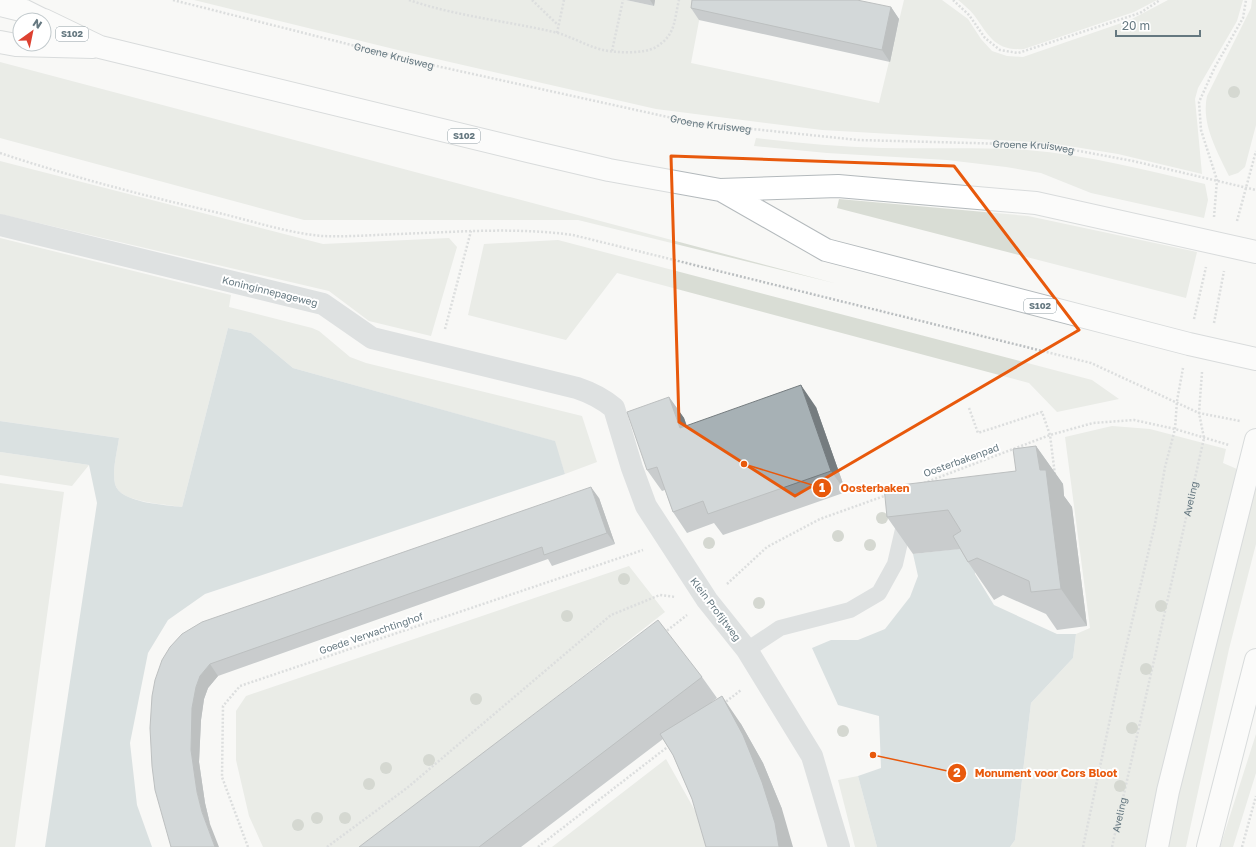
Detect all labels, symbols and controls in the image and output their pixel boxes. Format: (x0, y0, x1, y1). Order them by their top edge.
north arrow (12, 12, 52, 52)
scale bar (1116, 12, 1200, 38)
text: N (31, 15, 45, 31)
text: 20 m (1122, 18, 1150, 33)
road number: S102 (56, 27, 88, 41)
street label: Groene Kruisweg (353, 40, 435, 71)
street label: Groene Kruisweg (669, 112, 752, 135)
road number: S102 (448, 129, 480, 143)
street label: Groene Kruisweg (993, 138, 1075, 156)
street label: Koninginnepageweg (221, 273, 319, 309)
road number: S102 (1024, 299, 1056, 313)
street label: Oosterbakenpad (922, 441, 1000, 479)
callout: Oosterbaken (812, 476, 917, 499)
text: 1 (819, 480, 825, 495)
street label: Aveling (1181, 480, 1200, 517)
text: Oosterbaken (841, 481, 910, 494)
street label: Klein Profijtweg (688, 575, 744, 643)
street label: Goede Verwachtinghof (318, 609, 425, 656)
callout: Monument voor Cors Bloot (947, 761, 1126, 784)
text: 2 (953, 765, 961, 780)
text: Monument voor Cors Bloot (975, 766, 1118, 779)
street label: Aveling (1109, 796, 1129, 833)

